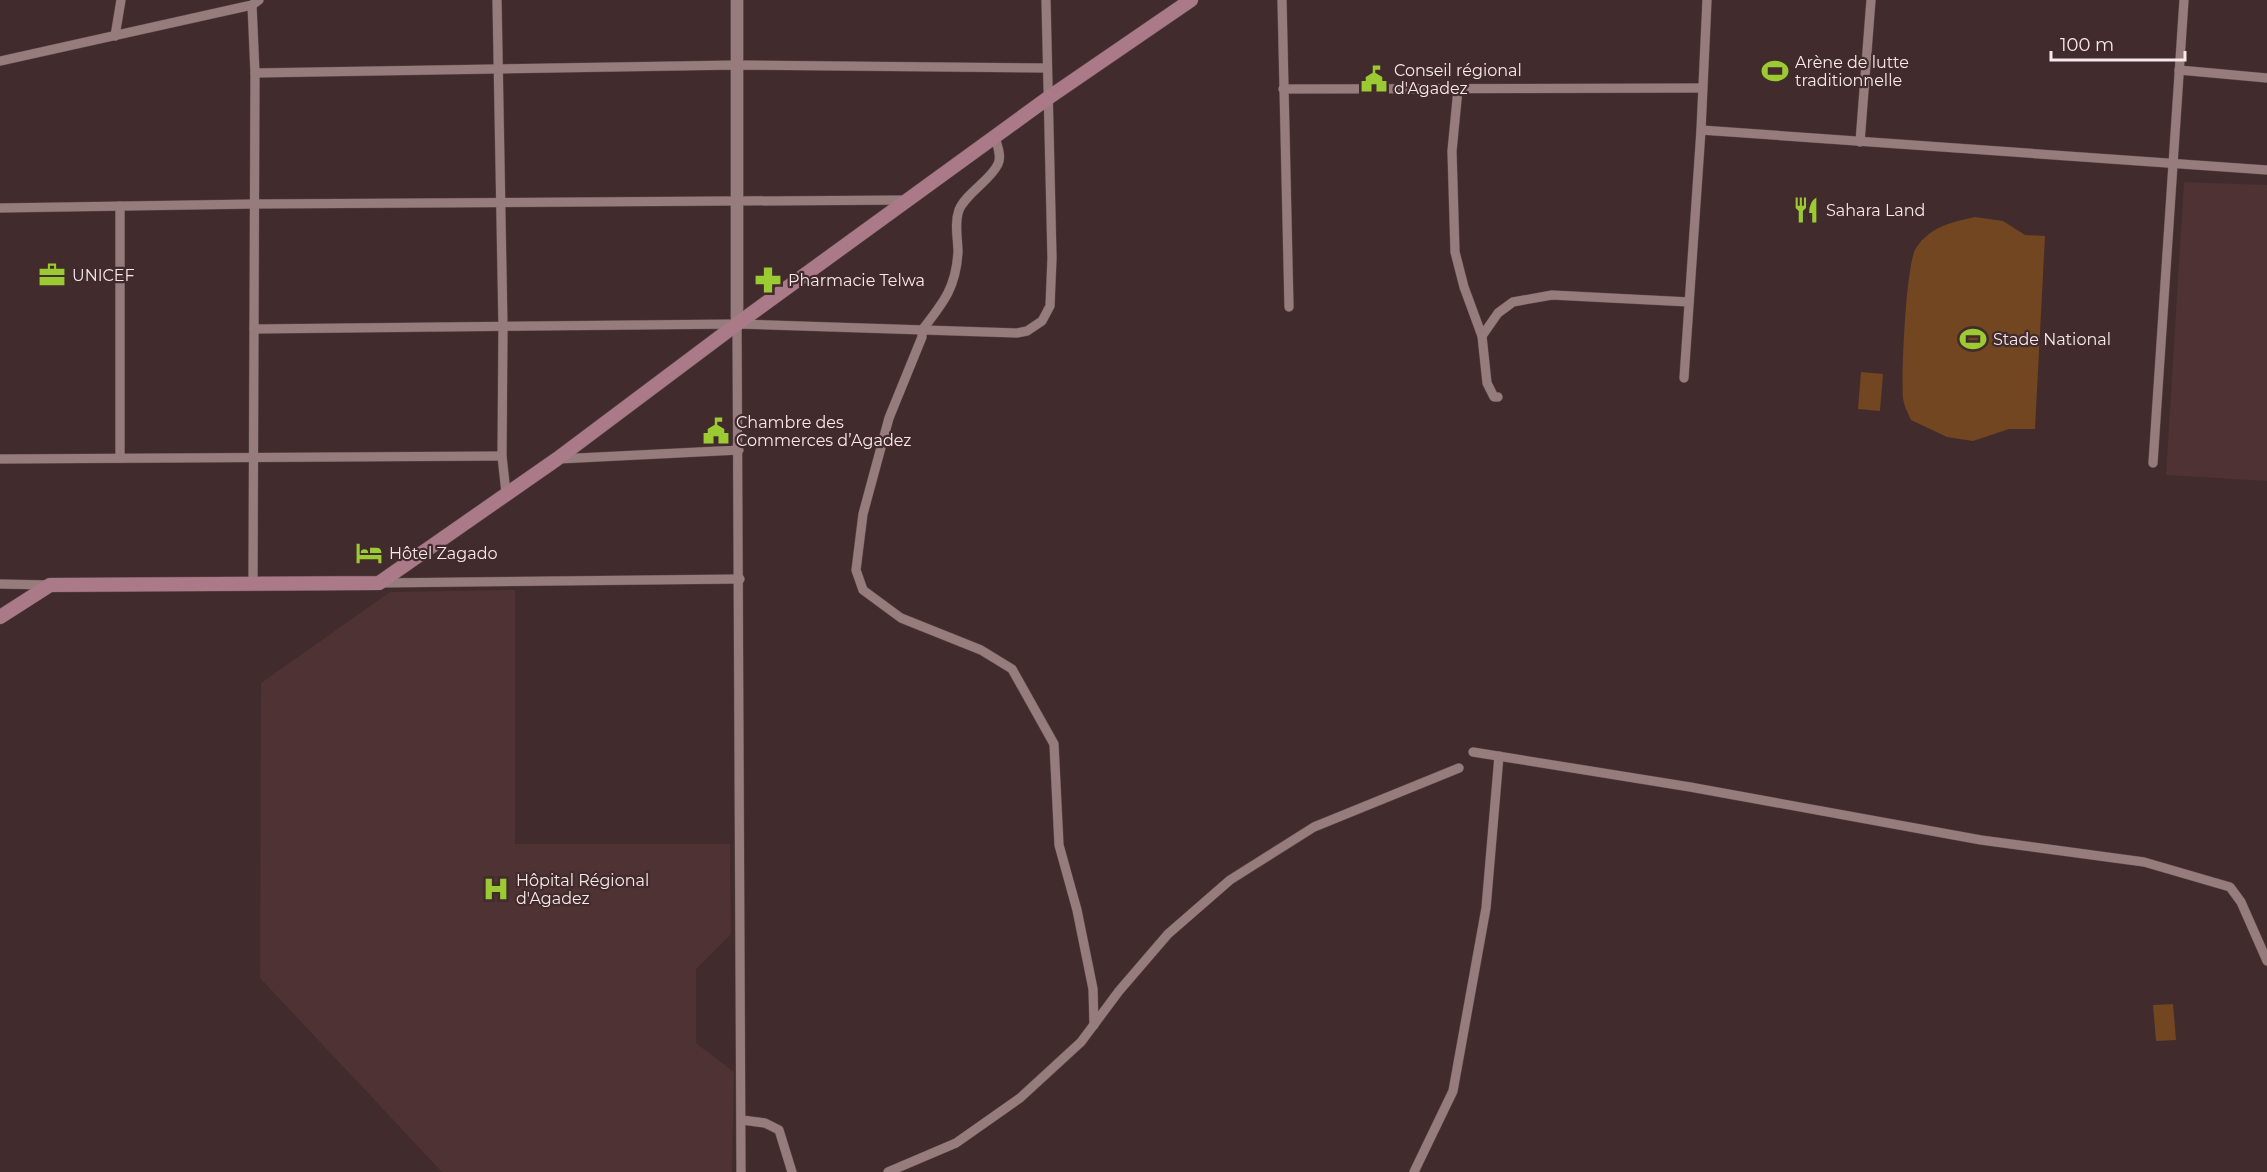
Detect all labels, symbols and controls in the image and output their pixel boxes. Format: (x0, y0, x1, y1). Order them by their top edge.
scale bar (2051, 24, 2184, 62)
text: 100 m (2060, 34, 2114, 56)
place label: Arène de lutte traditionnelle (1795, 53, 1909, 90)
sports icon: Arène de lutte traditionnelle (1760, 56, 1790, 86)
place label: Conseil régional d'Agadez (1394, 61, 1522, 98)
public building icon: Conseil régional d'Agadez (1359, 64, 1389, 94)
restaurant icon: Sahara Land (1791, 195, 1821, 225)
place label: Sahara Land (1826, 201, 1925, 220)
office icon: UNICEF (37, 260, 67, 290)
pharmacy icon: Pharmacie Telwa (753, 265, 783, 295)
place label: UNICEF (72, 266, 135, 285)
place label: Pharmacie Telwa (788, 271, 925, 290)
sports icon: Stade National (1958, 324, 1988, 354)
place label: Stade National (1993, 330, 2111, 349)
place label: Chambre des Commerces d’Agadez (736, 413, 912, 450)
public building icon: Chambre des Commerces d’Agadez (701, 416, 731, 446)
hotel icon: Hôtel Zagado (354, 538, 384, 568)
place label: Hôtel Zagado (389, 544, 498, 563)
place label: Hôpital Régional d'Agadez (516, 871, 649, 908)
hospital icon: Hôpital Régional d'Agadez (481, 874, 511, 904)

